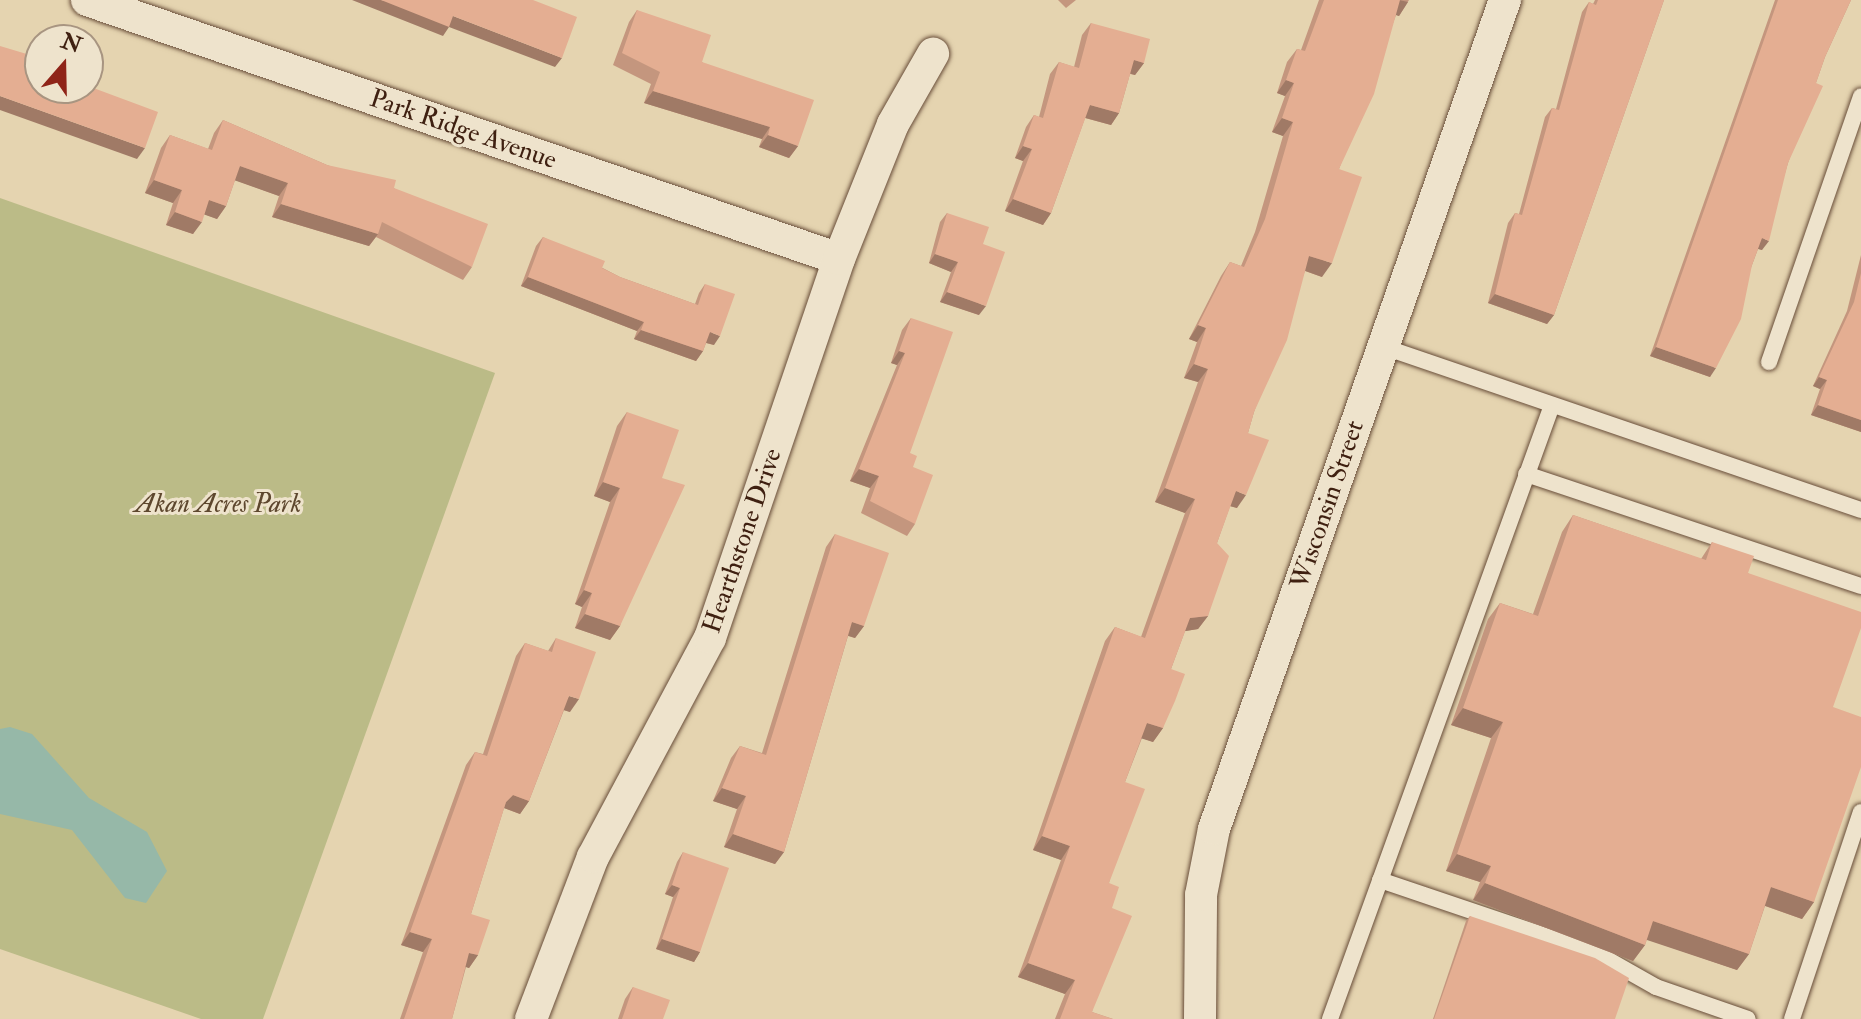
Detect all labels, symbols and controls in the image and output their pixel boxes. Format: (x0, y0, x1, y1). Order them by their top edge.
north arrow (24, 24, 104, 104)
text: N (57, 27, 86, 60)
street label: Park Ridge Avenue (366, 83, 560, 177)
street label: Wisconsin Street (1285, 417, 1371, 593)
street label: Hearthstone Drive (697, 445, 789, 637)
park label: Akan Acres Park (135, 489, 301, 521)

